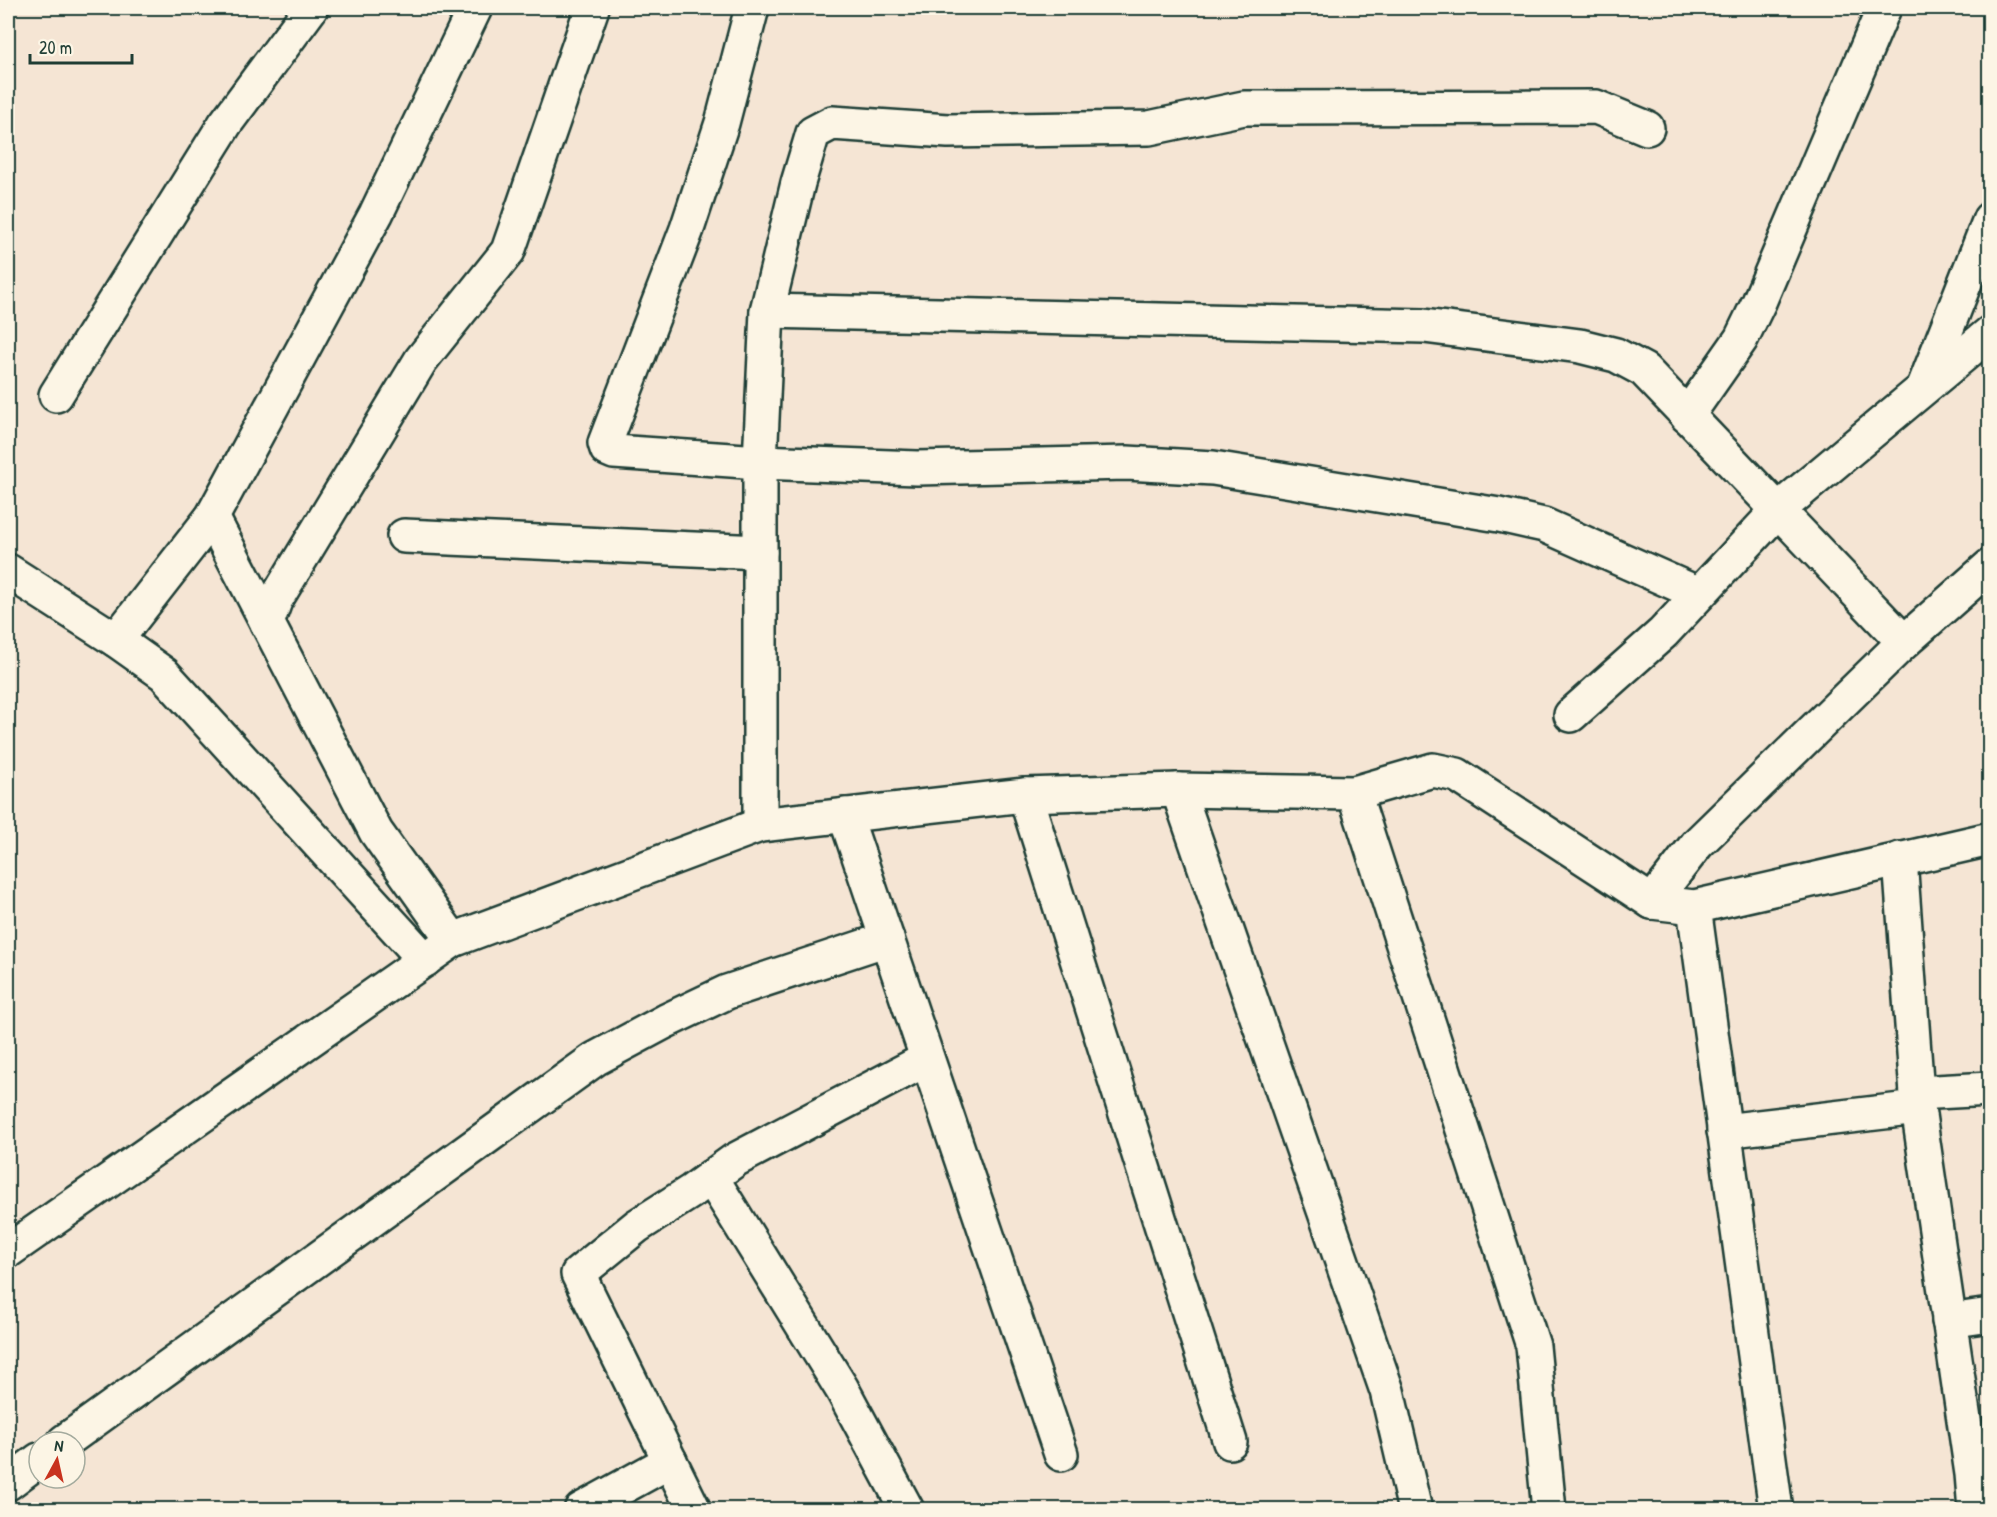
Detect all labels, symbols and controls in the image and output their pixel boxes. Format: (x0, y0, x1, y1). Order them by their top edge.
scale bar (30, 27, 132, 65)
text: 20 m (39, 35, 72, 60)
north arrow (27, 1430, 87, 1490)
text: N (53, 1434, 65, 1457)

